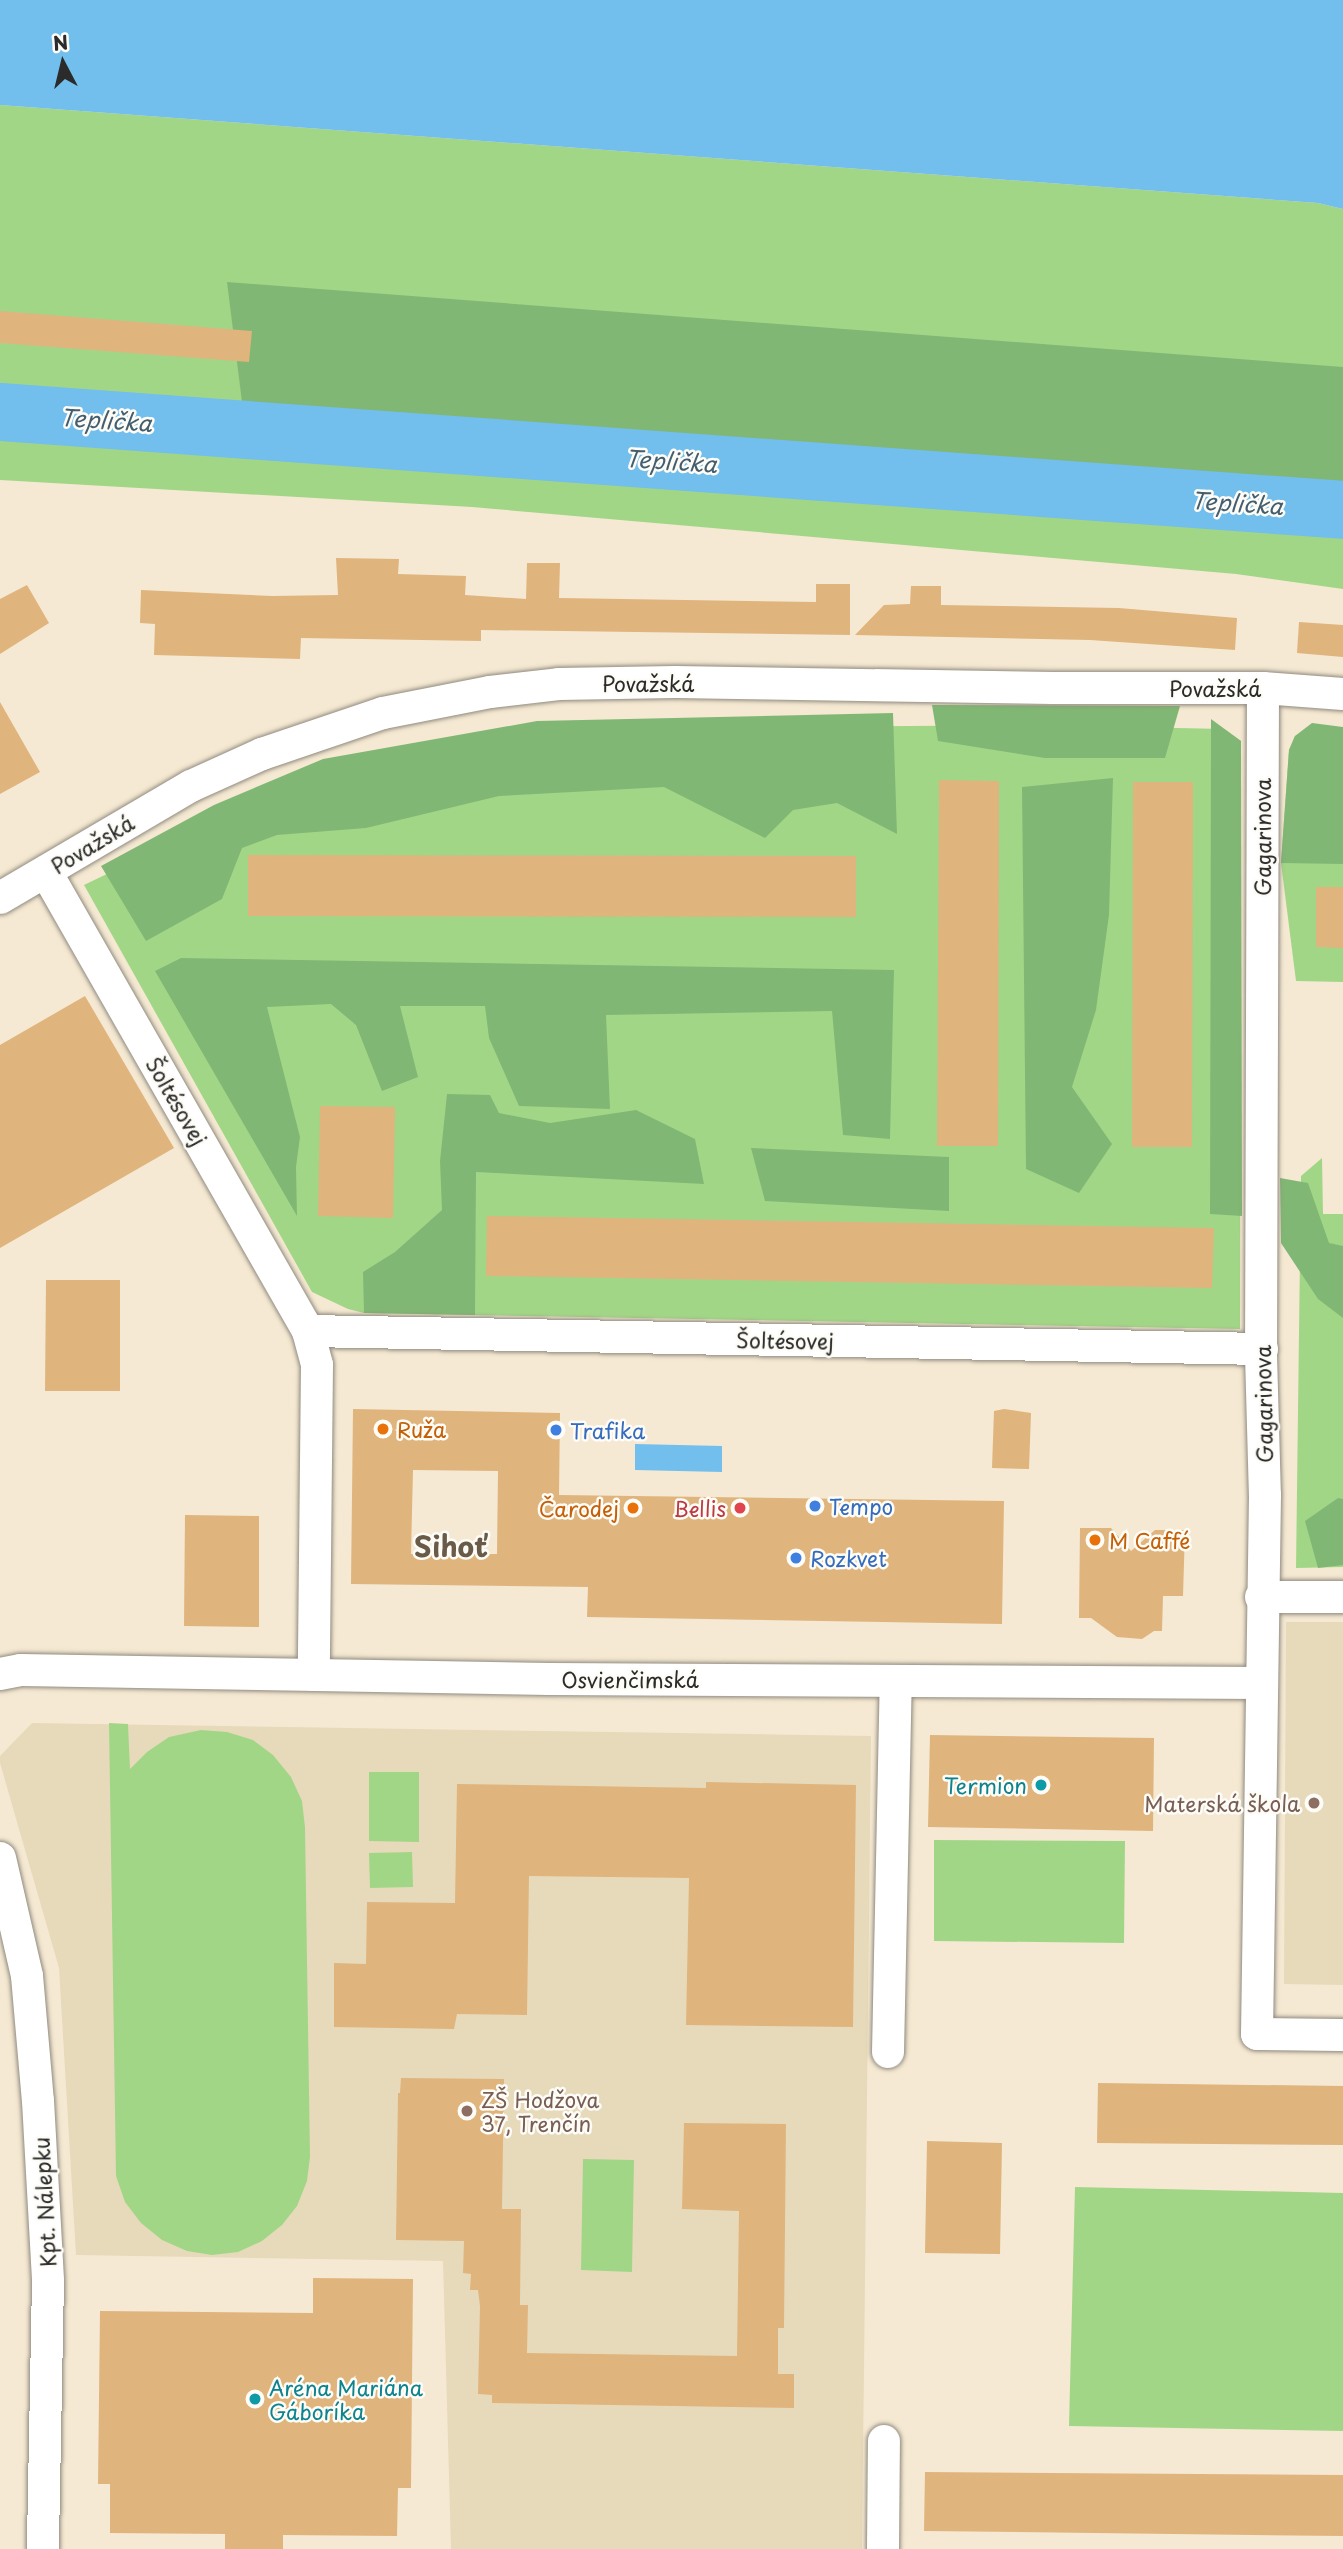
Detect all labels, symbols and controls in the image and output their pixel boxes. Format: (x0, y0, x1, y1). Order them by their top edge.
text: N (51, 27, 70, 57)
north arrow (28, 28, 98, 98)
water label: Teplička (59, 403, 153, 437)
water label: Teplička (624, 444, 718, 478)
water label: Teplička (1190, 486, 1284, 520)
street label: Považská (602, 670, 694, 696)
street label: Považská (1169, 675, 1261, 701)
street label: Gagarinova (1249, 778, 1275, 896)
street label: Považská (46, 809, 138, 879)
street label: Šoltésovej (142, 1052, 212, 1150)
street label: Šoltésovej (736, 1327, 834, 1353)
street label: Gagarinova (1249, 1345, 1277, 1463)
place label: Ruža (397, 1416, 446, 1442)
place label: Trafika (570, 1417, 645, 1443)
marker: Ruža (375, 1421, 391, 1437)
marker: Trafika (548, 1422, 564, 1438)
place label: Tempo (829, 1493, 893, 1519)
place label: Čarodej (539, 1495, 619, 1521)
place label: Bellis (673, 1495, 726, 1521)
marker: Tempo (807, 1498, 823, 1514)
marker: Čarodej (625, 1500, 641, 1516)
marker: Bellis (732, 1500, 748, 1516)
place label: M Caffé (1109, 1527, 1192, 1553)
district label: Sihoť (414, 1529, 488, 1563)
marker: M Caffé (1087, 1532, 1103, 1548)
place label: Rozkvet (810, 1545, 887, 1571)
marker: Rozkvet (788, 1550, 804, 1566)
street label: Osvienčimská (561, 1666, 699, 1692)
place label: Termion (944, 1772, 1027, 1798)
marker: Termion (1033, 1777, 1049, 1793)
place label: Materská škola (1143, 1790, 1300, 1816)
marker: Materská škola (1306, 1795, 1322, 1811)
place label: ZŠ Hodžova 37, Trenčín (481, 2086, 600, 2136)
marker: ZŠ Hodžova 37, Trenčín (459, 2103, 475, 2119)
street label: Kpt. Nálepku (28, 2136, 60, 2268)
place label: Aréna Mariána Gáboríka (269, 2374, 422, 2424)
marker: Aréna Mariána Gáboríka (247, 2391, 263, 2407)

